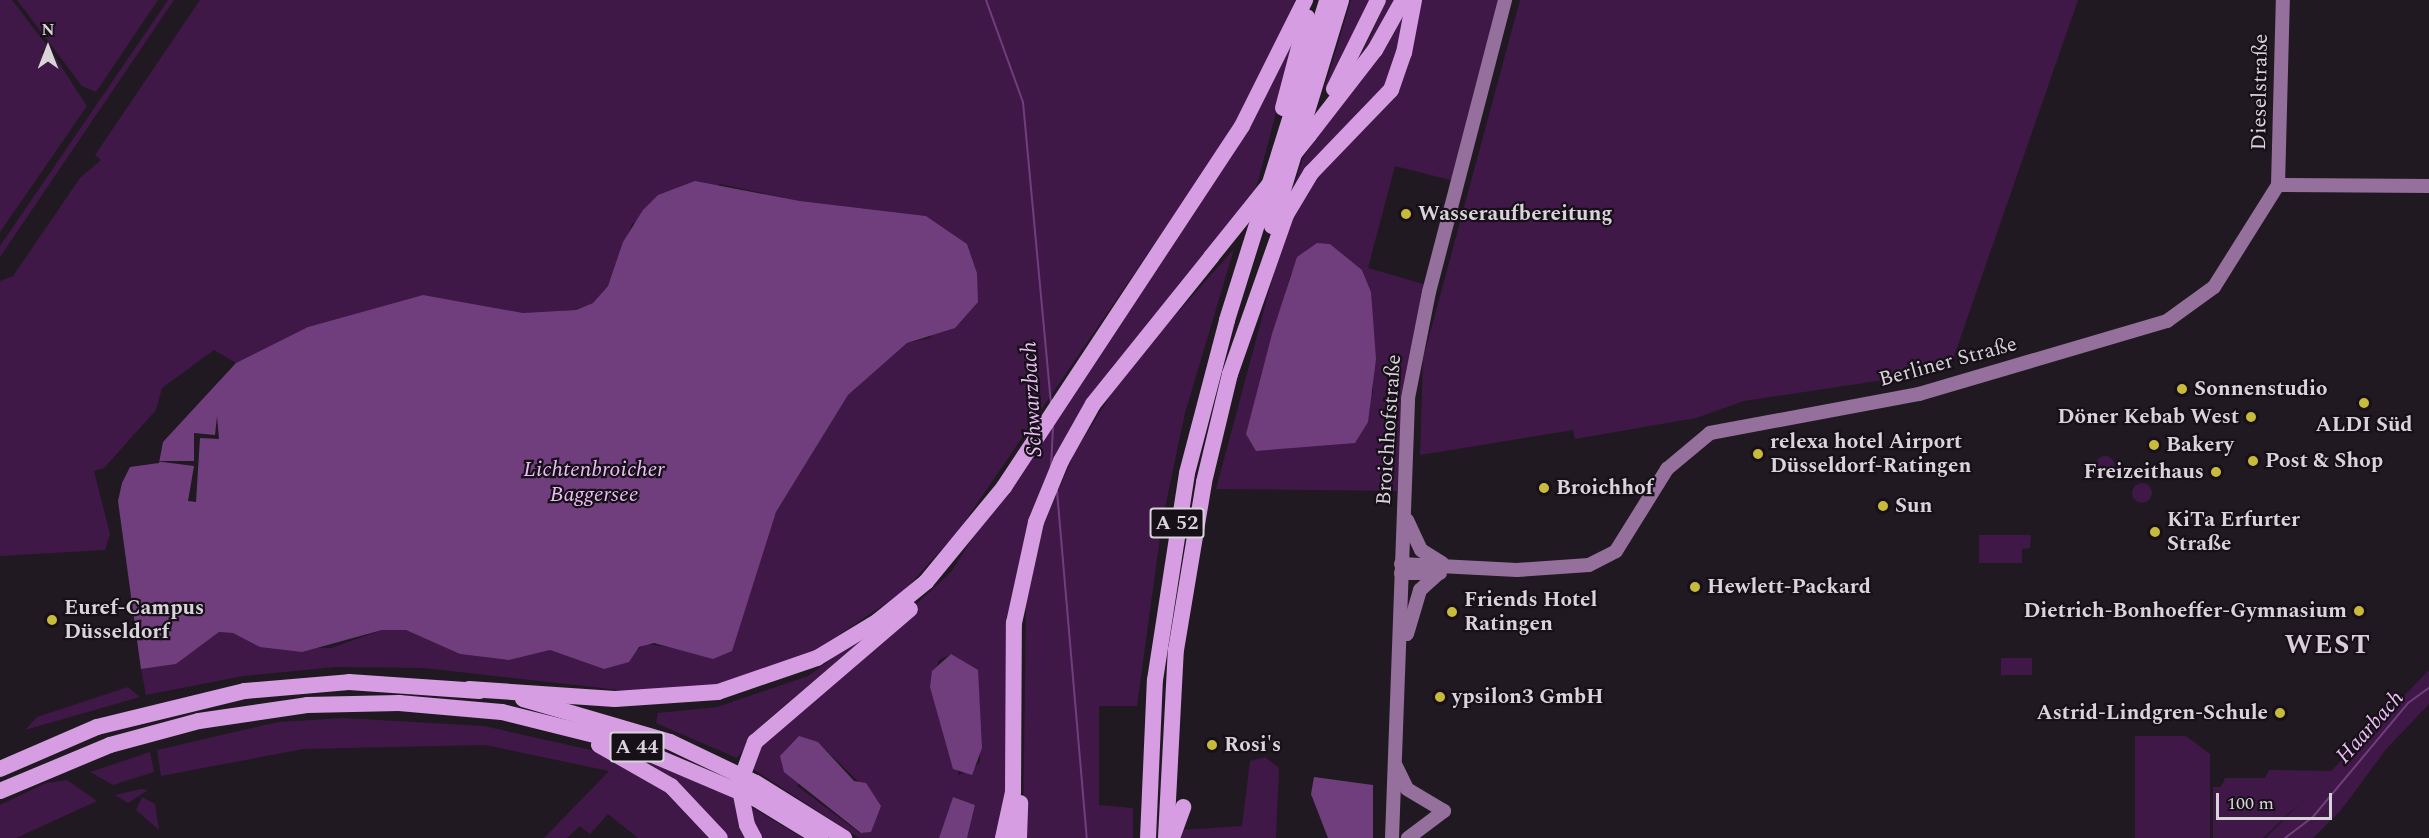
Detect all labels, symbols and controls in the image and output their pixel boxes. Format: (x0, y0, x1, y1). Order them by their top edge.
north arrow (18, 18, 78, 78)
text: N (41, 18, 55, 42)
street label: Dieselstraße (2246, 34, 2274, 150)
place label: Wasseraufbereitung (1418, 201, 1613, 227)
marker: Wasseraufbereitung (1399, 207, 1413, 221)
street label: Berliner Straße (1876, 331, 2020, 393)
water label: Schwarzbach (1016, 341, 1048, 457)
street label: Broichhofstraße (1371, 354, 1407, 506)
place label: Sonnenstudio (2194, 376, 2327, 402)
marker: Sonnenstudio (2175, 382, 2189, 396)
marker: ALDI Süd (2357, 396, 2371, 410)
place label: Döner Kebab West (2058, 404, 2239, 430)
marker: Döner Kebab West (2244, 410, 2258, 424)
place label: ALDI Süd (2315, 412, 2413, 438)
place label: relexa hotel Airport Düsseldorf-Ratingen (1770, 429, 1971, 479)
place label: Bakery (2166, 432, 2234, 458)
marker: Bakery (2147, 438, 2161, 452)
marker: relexa hotel Airport Düsseldorf-Ratingen (1751, 447, 1765, 461)
place label: Post & Shop (2265, 448, 2383, 474)
marker: Post & Shop (2246, 454, 2260, 468)
water label: Lichtenbroicher Baggersee (523, 456, 665, 508)
place label: Freizeithaus (2084, 459, 2204, 485)
marker: Freizeithaus (2209, 465, 2223, 479)
place label: Broichhof (1556, 475, 1653, 501)
marker: Broichhof (1537, 481, 1551, 495)
place label: Sun (1895, 493, 1932, 519)
marker: Sun (1876, 499, 1890, 513)
road number: A 52 (1148, 506, 1206, 540)
place label: KiTa Erfurter Straße (2167, 507, 2300, 557)
marker: KiTa Erfurter Straße (2148, 525, 2162, 539)
place label: Hewlett-Packard (1707, 574, 1871, 600)
marker: Hewlett-Packard (1688, 580, 1702, 594)
place label: Friends Hotel Ratingen (1464, 587, 1597, 637)
place label: Euref-Campus Düsseldorf (64, 595, 204, 645)
place label: Dietrich-Bonhoeffer-Gymnasium (2023, 598, 2347, 624)
marker: Dietrich-Bonhoeffer-Gymnasium (2352, 604, 2366, 618)
marker: Friends Hotel Ratingen (1445, 605, 1459, 619)
marker: Euref-Campus Düsseldorf (45, 613, 59, 627)
district label: WEST (2285, 630, 2371, 662)
place label: ypsilon3 GmbH (1452, 684, 1603, 710)
water label: Haarbach (2331, 685, 2409, 769)
marker: ypsilon3 GmbH (1433, 690, 1447, 704)
place label: Astrid-Lindgren-Schule (2037, 700, 2268, 726)
marker: Astrid-Lindgren-Schule (2273, 706, 2287, 720)
road number: A 44 (608, 730, 666, 764)
place label: Rosi's (1224, 732, 1281, 758)
marker: Rosi's (1205, 738, 1219, 752)
scale bar (2219, 781, 2334, 819)
text: 100 m (2227, 790, 2274, 817)

